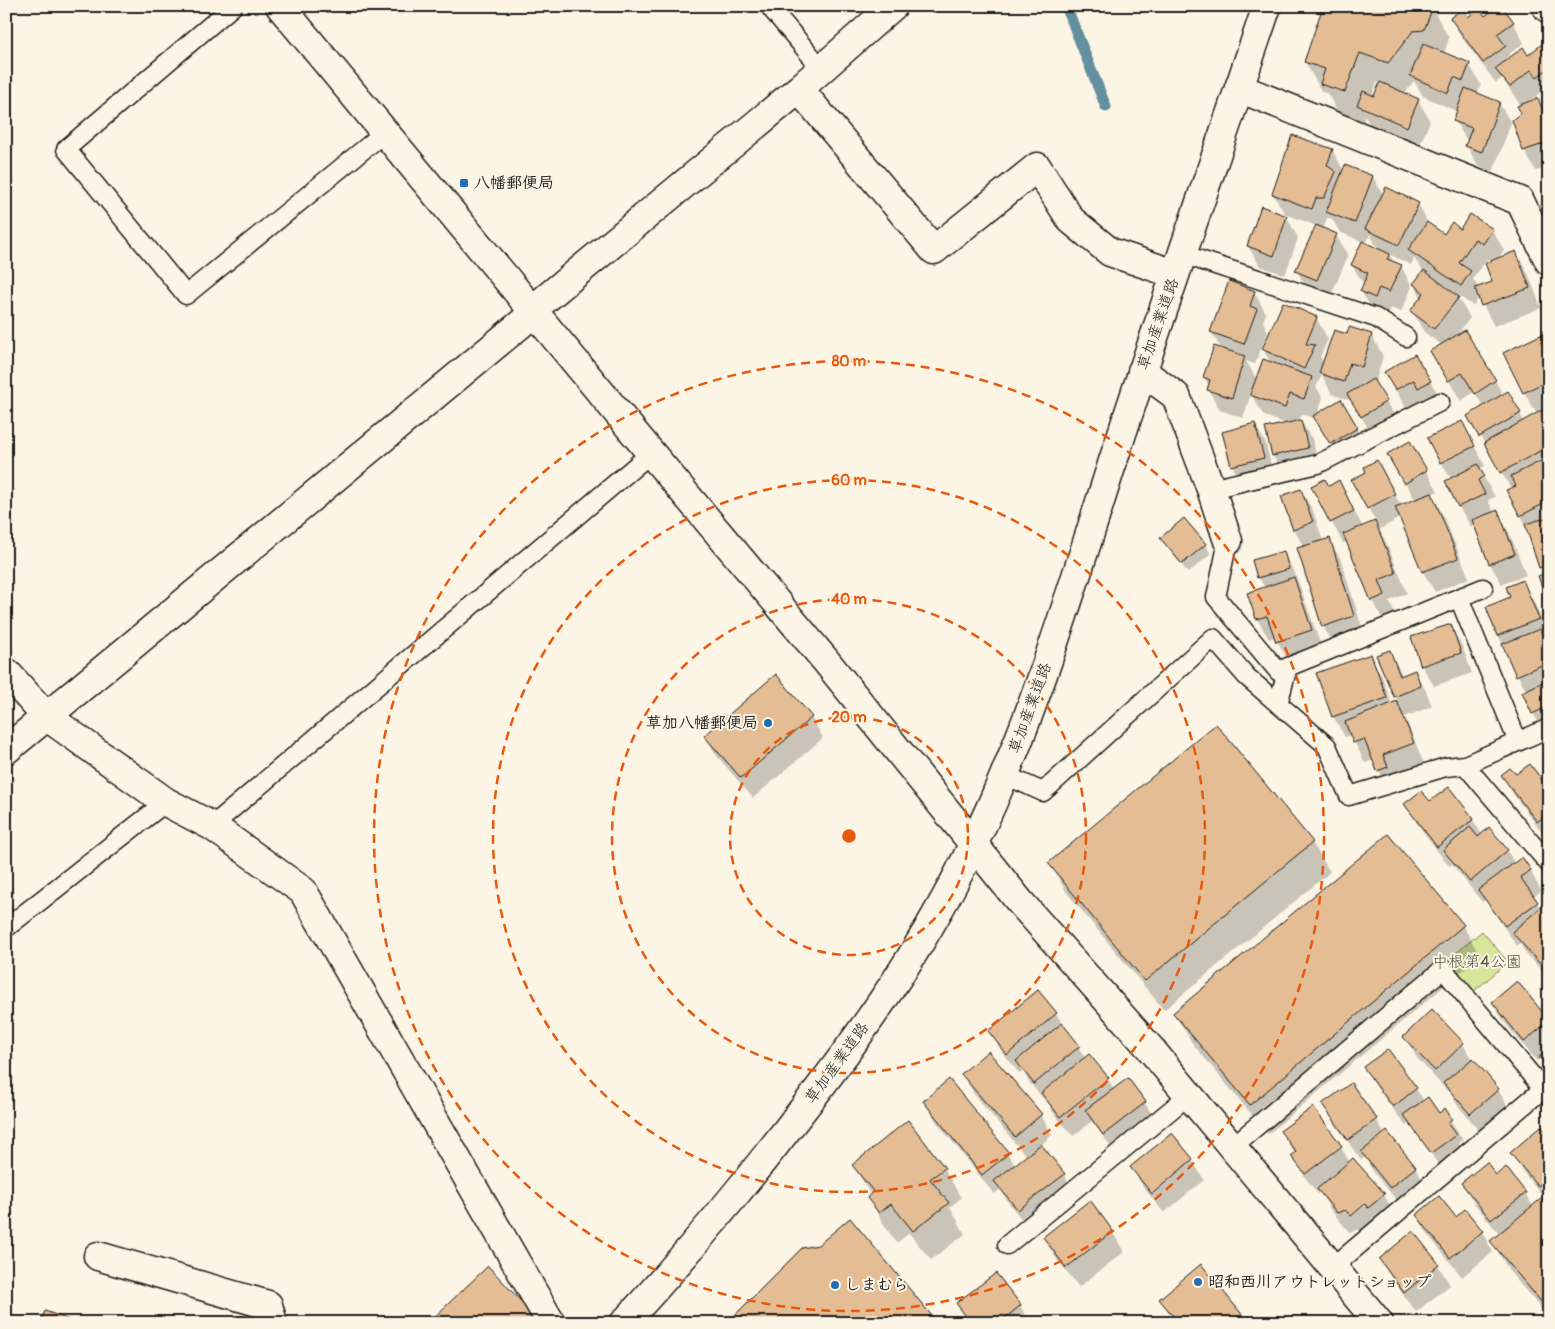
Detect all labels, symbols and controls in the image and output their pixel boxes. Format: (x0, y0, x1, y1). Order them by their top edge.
place label: 八幡郵便局 (474, 173, 554, 193)
marker: 八幡郵便局 (458, 177, 470, 189)
street label: 草加産業道路 (1133, 275, 1183, 373)
text: 80 m (832, 352, 866, 371)
text: 60 m (831, 471, 867, 490)
text: 40 m (831, 590, 867, 609)
street label: 草加産業道路 (1004, 659, 1056, 757)
text: 20 m (831, 708, 867, 727)
place label: 草加八幡郵便局 (646, 713, 758, 733)
marker: 草加八幡郵便局 (762, 717, 774, 729)
centre of rings (840, 827, 858, 845)
park label: 中根第4公園 (1432, 952, 1522, 972)
street label: 草加産業道路 (801, 1018, 873, 1108)
place label: 昭和西川アウトレットショップ (1208, 1272, 1431, 1292)
place label: しまむら (845, 1275, 909, 1295)
marker: 昭和西川アウトレットショップ (1192, 1276, 1204, 1288)
marker: しまむら (829, 1279, 841, 1291)

